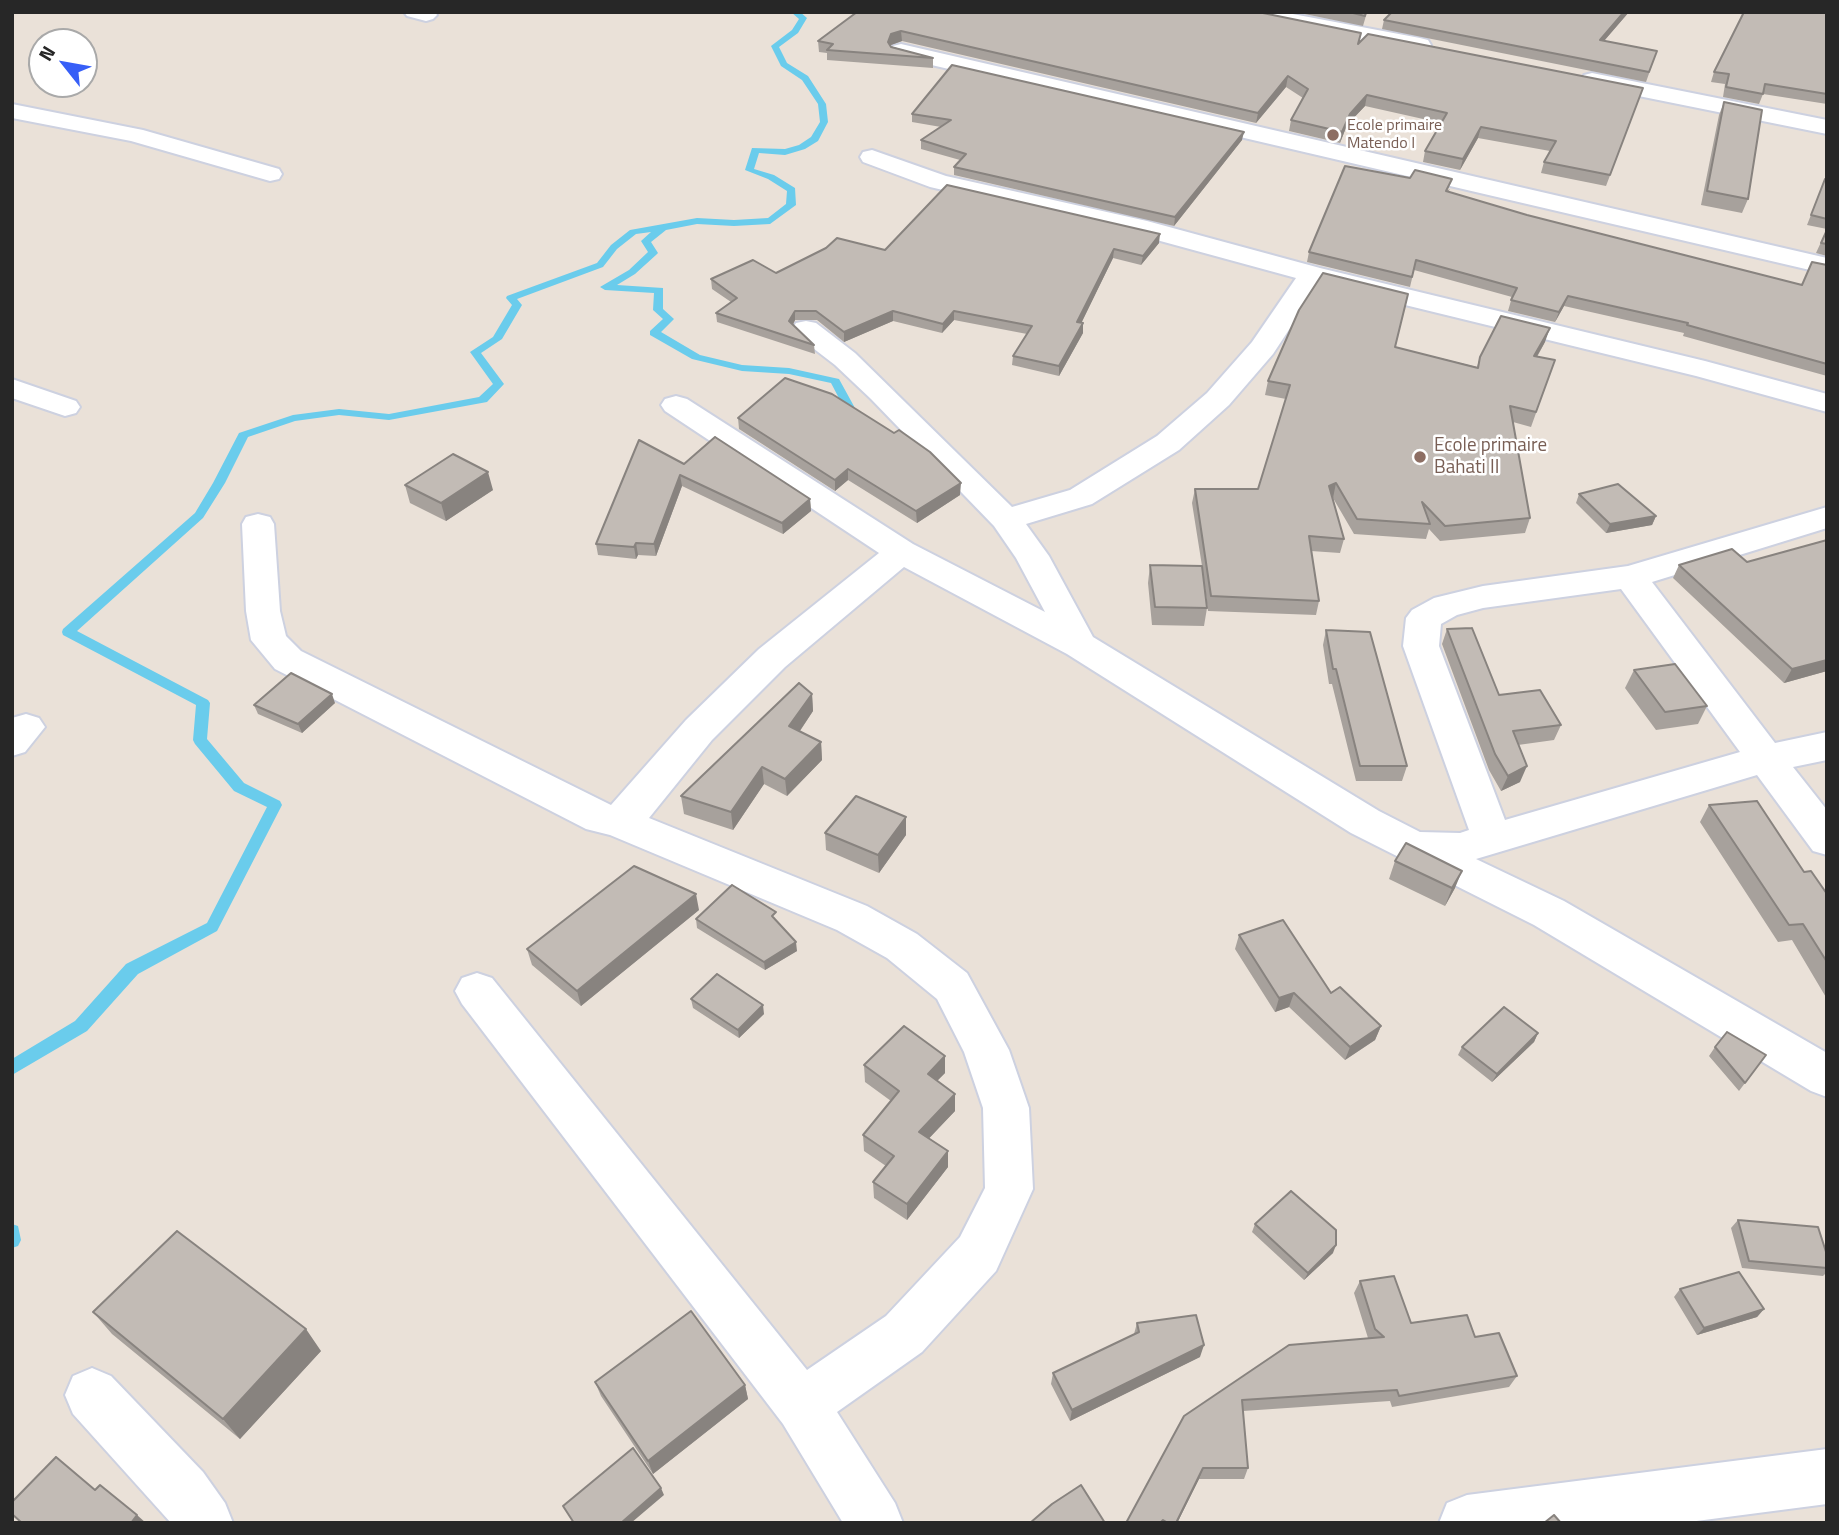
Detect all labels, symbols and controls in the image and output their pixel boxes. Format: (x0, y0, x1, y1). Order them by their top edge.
north arrow (28, 28, 98, 98)
text: N (30, 40, 62, 66)
place label: Ecole primaire Matendo I (1347, 116, 1442, 154)
marker: Ecole primaire Matendo I (1325, 127, 1341, 143)
place label: Ecole primaire Bahati II (1434, 435, 1547, 479)
marker: Ecole primaire Bahati II (1412, 449, 1428, 465)

